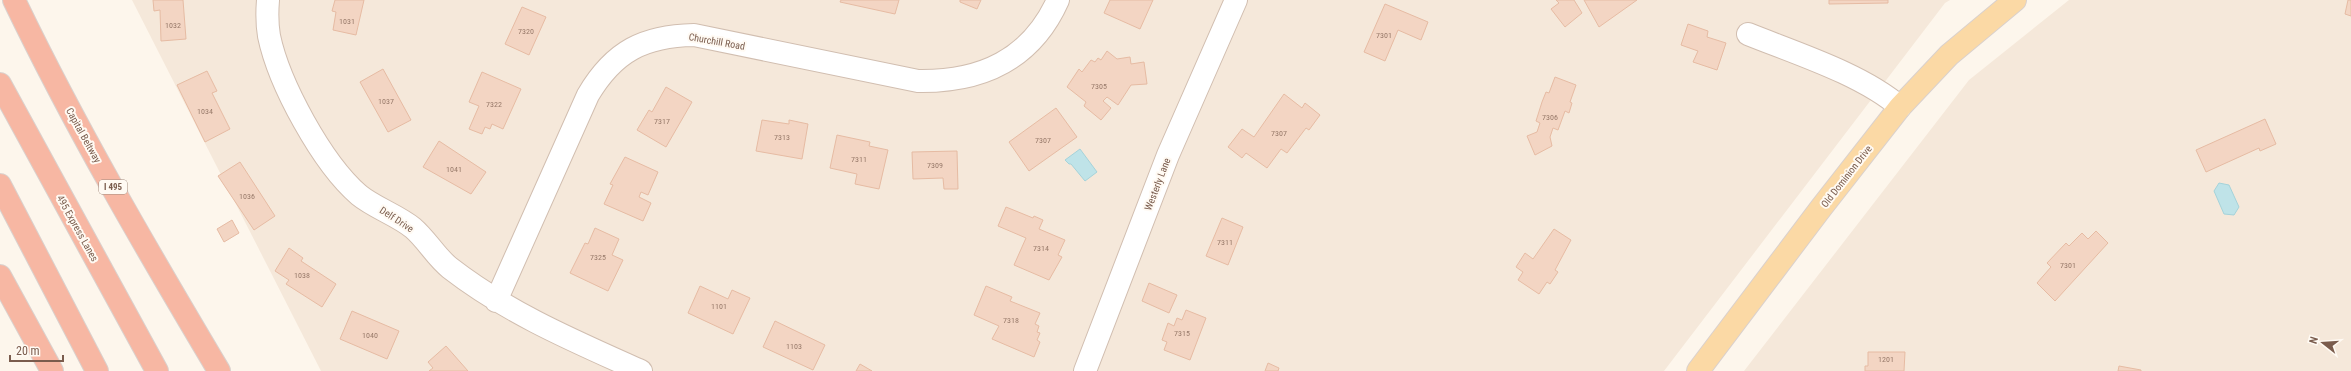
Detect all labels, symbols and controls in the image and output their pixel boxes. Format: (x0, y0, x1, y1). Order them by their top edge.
house number: 1031 (339, 17, 355, 26)
house number: 1032 (165, 21, 181, 30)
house number: 7320 (518, 27, 534, 36)
street label: Churchill Road (688, 31, 746, 52)
house number: 7301 (1376, 31, 1392, 40)
house number: 7305 (1091, 82, 1107, 91)
house number: 1037 (378, 97, 394, 106)
house number: 7322 (486, 100, 502, 109)
street label: Capital Beltway (64, 106, 103, 165)
house number: 1034 (197, 107, 213, 116)
house number: 7306 (1542, 113, 1558, 122)
house number: 7317 (654, 117, 670, 126)
house number: 7307 (1271, 129, 1287, 138)
house number: 7313 (774, 133, 790, 142)
house number: 7307 (1035, 136, 1051, 145)
street label: Old Dominion Drive (1819, 143, 1874, 209)
house number: 7311 (851, 155, 867, 164)
street label: Westerly Lane (1142, 156, 1173, 212)
house number: 7309 (927, 161, 943, 170)
house number: 1041 (446, 165, 462, 174)
road number: I 495 (99, 180, 127, 194)
house number: 1036 (239, 192, 255, 201)
street label: 495 Express Lanes (55, 193, 101, 264)
street label: Delf Drive (378, 204, 416, 235)
house number: 7311 (1217, 238, 1233, 247)
house number: 7314 (1033, 244, 1049, 253)
house number: 7325 (590, 253, 606, 262)
house number: 7301 (2060, 261, 2076, 270)
house number: 1038 (294, 271, 310, 280)
house number: 1101 (711, 302, 727, 311)
house number: 7318 (1003, 316, 1019, 325)
north arrow (2303, 323, 2343, 363)
house number: 7315 (1174, 329, 1190, 338)
house number: 1040 (362, 331, 378, 340)
text: N (2307, 335, 2321, 345)
scale bar (10, 337, 63, 363)
house number: 1103 (786, 342, 802, 351)
text: 20 m (16, 344, 40, 358)
house number: 1201 (1878, 355, 1894, 364)

